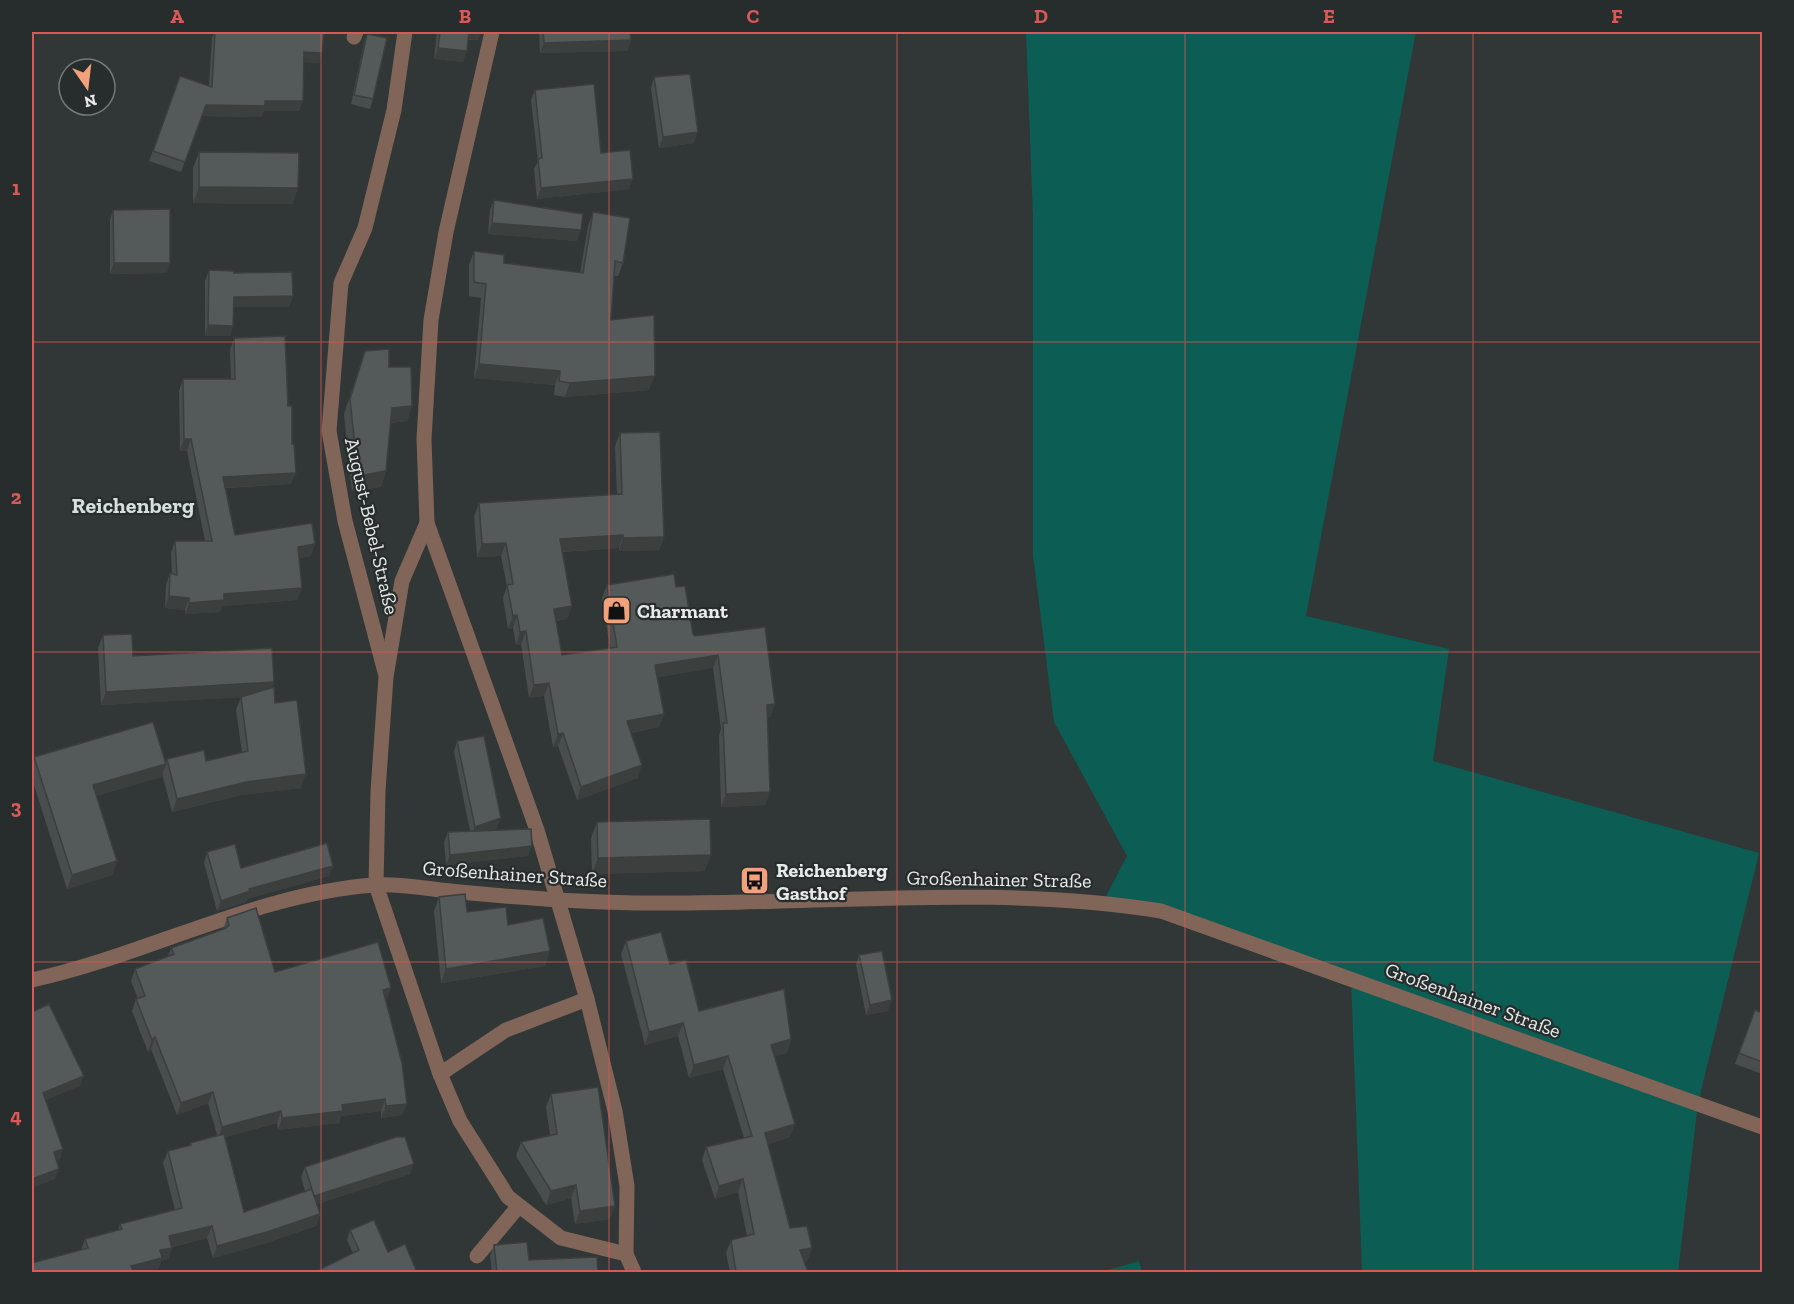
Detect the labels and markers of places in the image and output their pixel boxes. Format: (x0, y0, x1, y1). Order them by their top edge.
shop icon: Charmant (600, 595, 632, 627)
place label: Charmant (637, 599, 729, 623)
place label: Reichenberg Gasthof (776, 858, 888, 905)
bus stop icon: Reichenberg Gasthof (739, 865, 771, 897)

